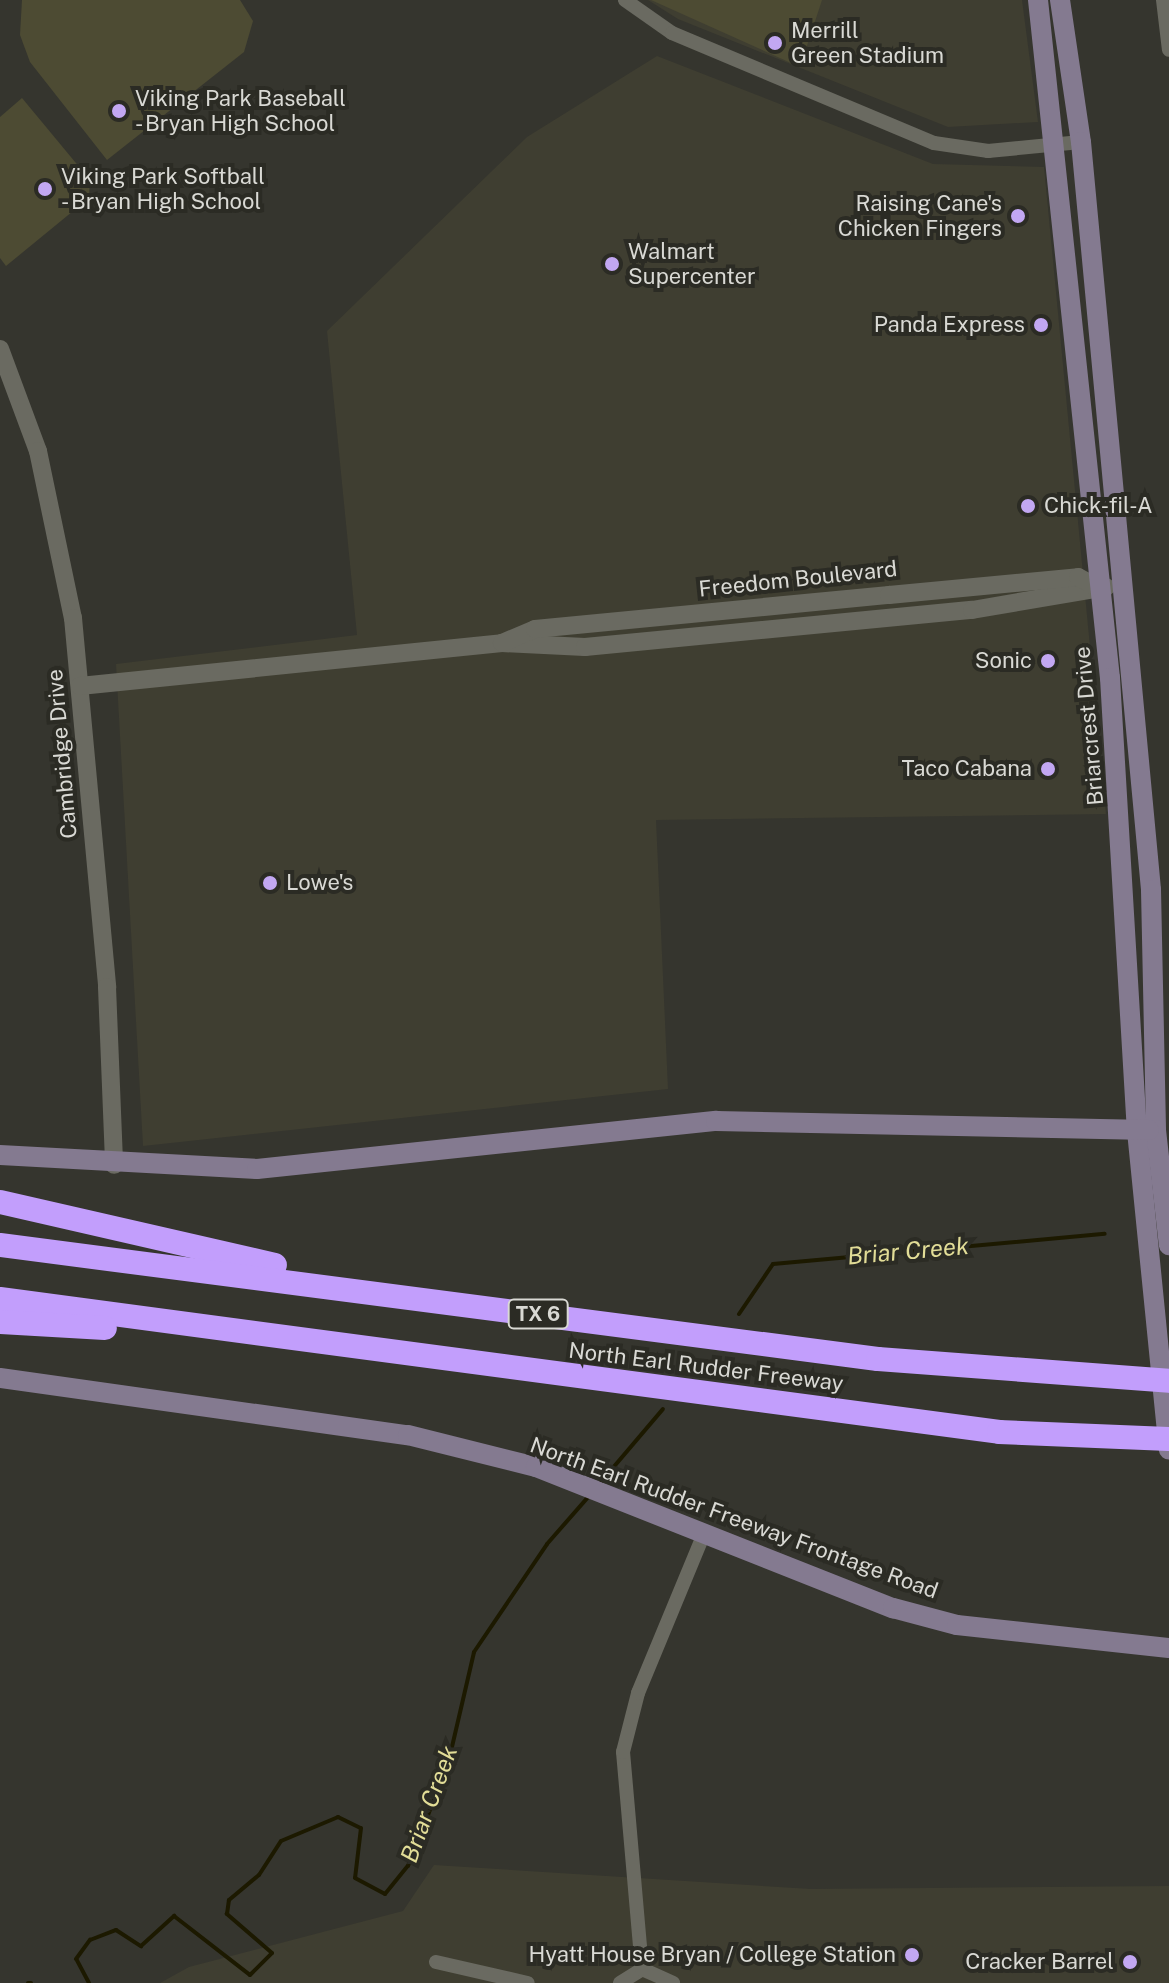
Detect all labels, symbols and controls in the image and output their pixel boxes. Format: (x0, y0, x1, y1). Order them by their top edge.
place label: Merrill Green Stadium (791, 17, 944, 68)
marker: Merrill Green Stadium (766, 34, 784, 52)
place label: Viking Park Baseball - Bryan High School (135, 85, 346, 136)
marker: Viking Park Baseball - Bryan High School (110, 102, 128, 120)
place label: Viking Park Softball - Bryan High School (61, 163, 265, 214)
marker: Viking Park Softball - Bryan High School (36, 180, 54, 198)
place label: Raising Cane's Chicken Fingers (838, 190, 1002, 242)
marker: Raising Cane's Chicken Fingers (1009, 207, 1027, 225)
place label: Walmart Supercenter (628, 238, 756, 290)
marker: Walmart Supercenter (603, 255, 621, 273)
place label: Panda Express (874, 312, 1025, 338)
marker: Panda Express (1032, 316, 1050, 334)
place label: Chick-fil-A (1044, 493, 1153, 519)
marker: Chick-fil-A (1019, 497, 1037, 515)
street label: Freedom Boulevard (697, 555, 899, 603)
street label: Briarcrest Drive (1069, 645, 1109, 807)
place label: Sonic (975, 648, 1032, 674)
marker: Sonic (1039, 652, 1057, 670)
street label: Cambridge Drive (41, 668, 83, 840)
place label: Taco Cabana (901, 756, 1032, 782)
marker: Taco Cabana (1039, 760, 1057, 778)
place label: Lowe's (286, 870, 353, 896)
marker: Lowe's (261, 874, 279, 892)
water label: Briar Creek (846, 1231, 970, 1271)
road number: TX 6 (506, 1298, 570, 1330)
street label: North Earl Rudder Freeway (567, 1337, 845, 1397)
street label: North Earl Rudder Freeway Frontage Road (526, 1432, 942, 1604)
water label: Briar Creek (395, 1742, 463, 1866)
place label: Hyatt House Bryan / College Station (528, 1942, 896, 1968)
marker: Hyatt House Bryan / College Station (903, 1946, 921, 1964)
place label: Cracker Barrel (965, 1949, 1114, 1975)
marker: Cracker Barrel (1121, 1953, 1139, 1971)

